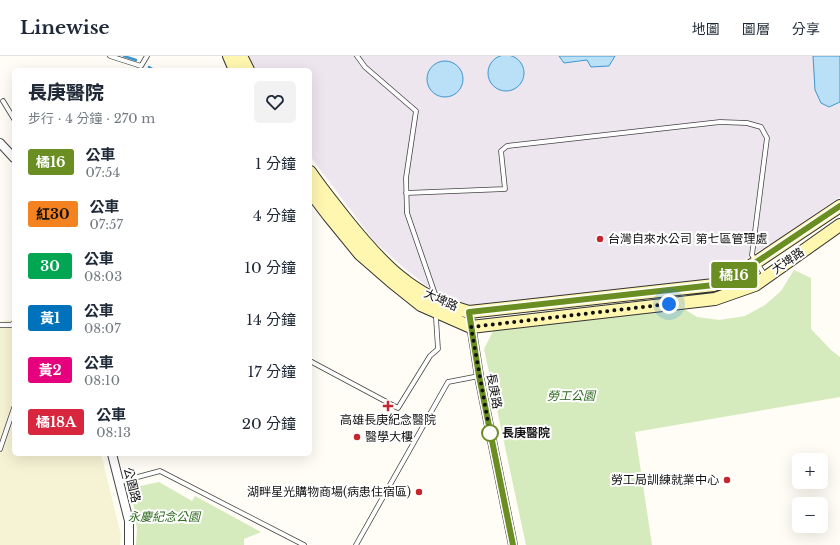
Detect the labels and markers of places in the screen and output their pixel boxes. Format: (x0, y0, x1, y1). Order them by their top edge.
place label: 台灣自來水公司 第七區管理處 (608, 231, 767, 246)
marker: 台灣自來水公司 第七區管理處 (595, 234, 605, 244)
marker: 高雄長庚紀念醫院 (382, 400, 394, 412)
place label: 高雄長庚紀念醫院 (340, 412, 436, 427)
marker: 長庚醫院 (481, 424, 499, 442)
place label: 長庚醫院 (502, 425, 550, 440)
place label: 醫學大樓 (365, 429, 413, 444)
marker: 醫學大樓 (352, 432, 362, 442)
place label: 勞工局訓練就業中心 (611, 472, 719, 487)
marker: 勞工局訓練就業中心 (722, 475, 732, 485)
place label: 湖畔星光購物商場(病患住宿區) (247, 484, 411, 499)
marker: 湖畔星光購物商場(病患住宿區) (414, 487, 424, 497)

